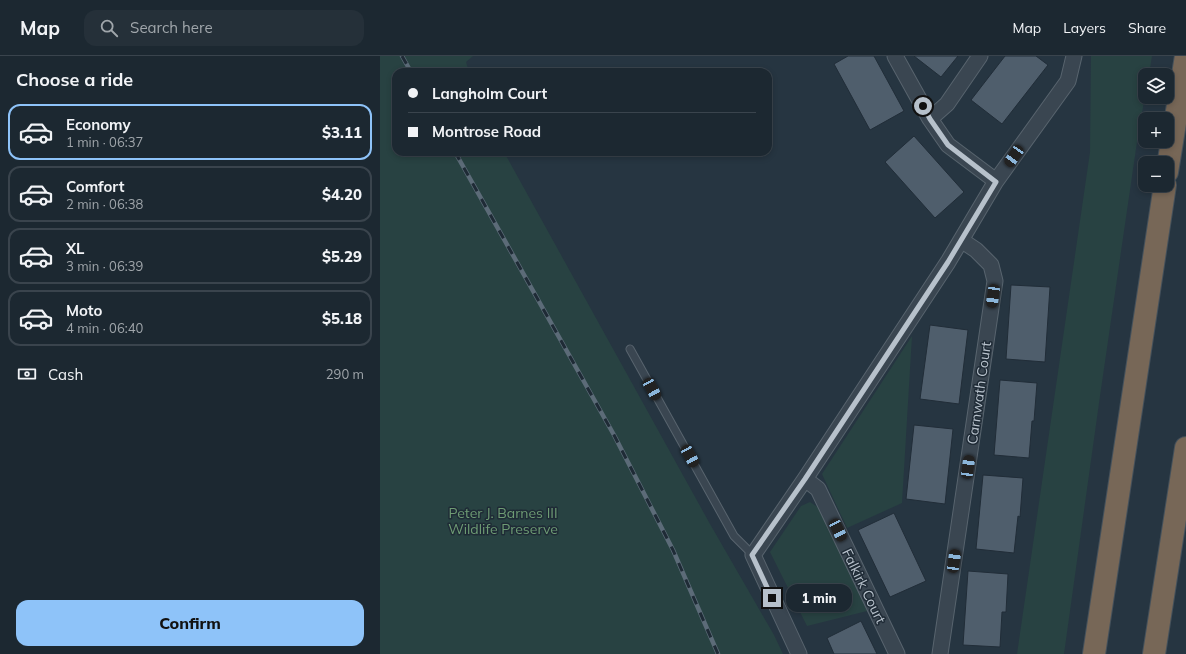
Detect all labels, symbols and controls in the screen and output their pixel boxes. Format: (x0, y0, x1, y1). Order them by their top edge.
search box (84, 10, 364, 46)
text: Map (20, 16, 60, 40)
icon: search (98, 17, 120, 39)
text: Search here (130, 18, 213, 37)
text: Map (1012, 19, 1041, 37)
text: Layers (1063, 19, 1106, 37)
text: Share (1128, 19, 1166, 37)
text: Choose a ride (16, 68, 133, 91)
map controls (1138, 68, 1174, 192)
button: layers (1138, 68, 1174, 104)
text: Langholm Court (432, 84, 547, 103)
route start (914, 97, 932, 115)
button: + (1138, 112, 1174, 148)
icon: car (18, 114, 54, 150)
text: Economy (66, 115, 131, 134)
text: Montrose Road (432, 122, 541, 141)
text: $3.11 (322, 123, 362, 142)
text: 1 min · 06:37 (66, 134, 143, 150)
car (1002, 143, 1026, 169)
button: − (1138, 156, 1174, 192)
icon: car (18, 176, 54, 212)
text: Comfort (66, 177, 124, 196)
text: $4.20 (322, 185, 362, 204)
text: 2 min · 06:38 (66, 196, 143, 212)
icon: car (18, 238, 54, 274)
text: XL (66, 239, 84, 258)
text: $5.29 (322, 247, 362, 266)
text: 3 min · 06:39 (66, 258, 143, 274)
car (985, 283, 1001, 309)
icon: car (18, 300, 54, 336)
text: Moto (66, 301, 102, 320)
text: $5.18 (322, 309, 362, 328)
text: 4 min · 06:40 (66, 320, 143, 336)
street label: Carnwath Court (963, 340, 995, 446)
icon: cash (16, 363, 38, 385)
text: Cash (48, 365, 83, 384)
text: 290 m (326, 366, 364, 382)
car (641, 376, 663, 402)
car (679, 443, 701, 469)
car (960, 454, 976, 480)
park label: Peter J. Barnes III Wildlife Preserve (448, 504, 558, 538)
car (827, 517, 849, 543)
street label: Falkirk Court (838, 546, 890, 627)
car (946, 548, 962, 574)
callout: 1 min (786, 584, 852, 612)
route end (763, 589, 781, 607)
text: 1 min (802, 590, 836, 606)
button: Confirm (16, 600, 364, 646)

